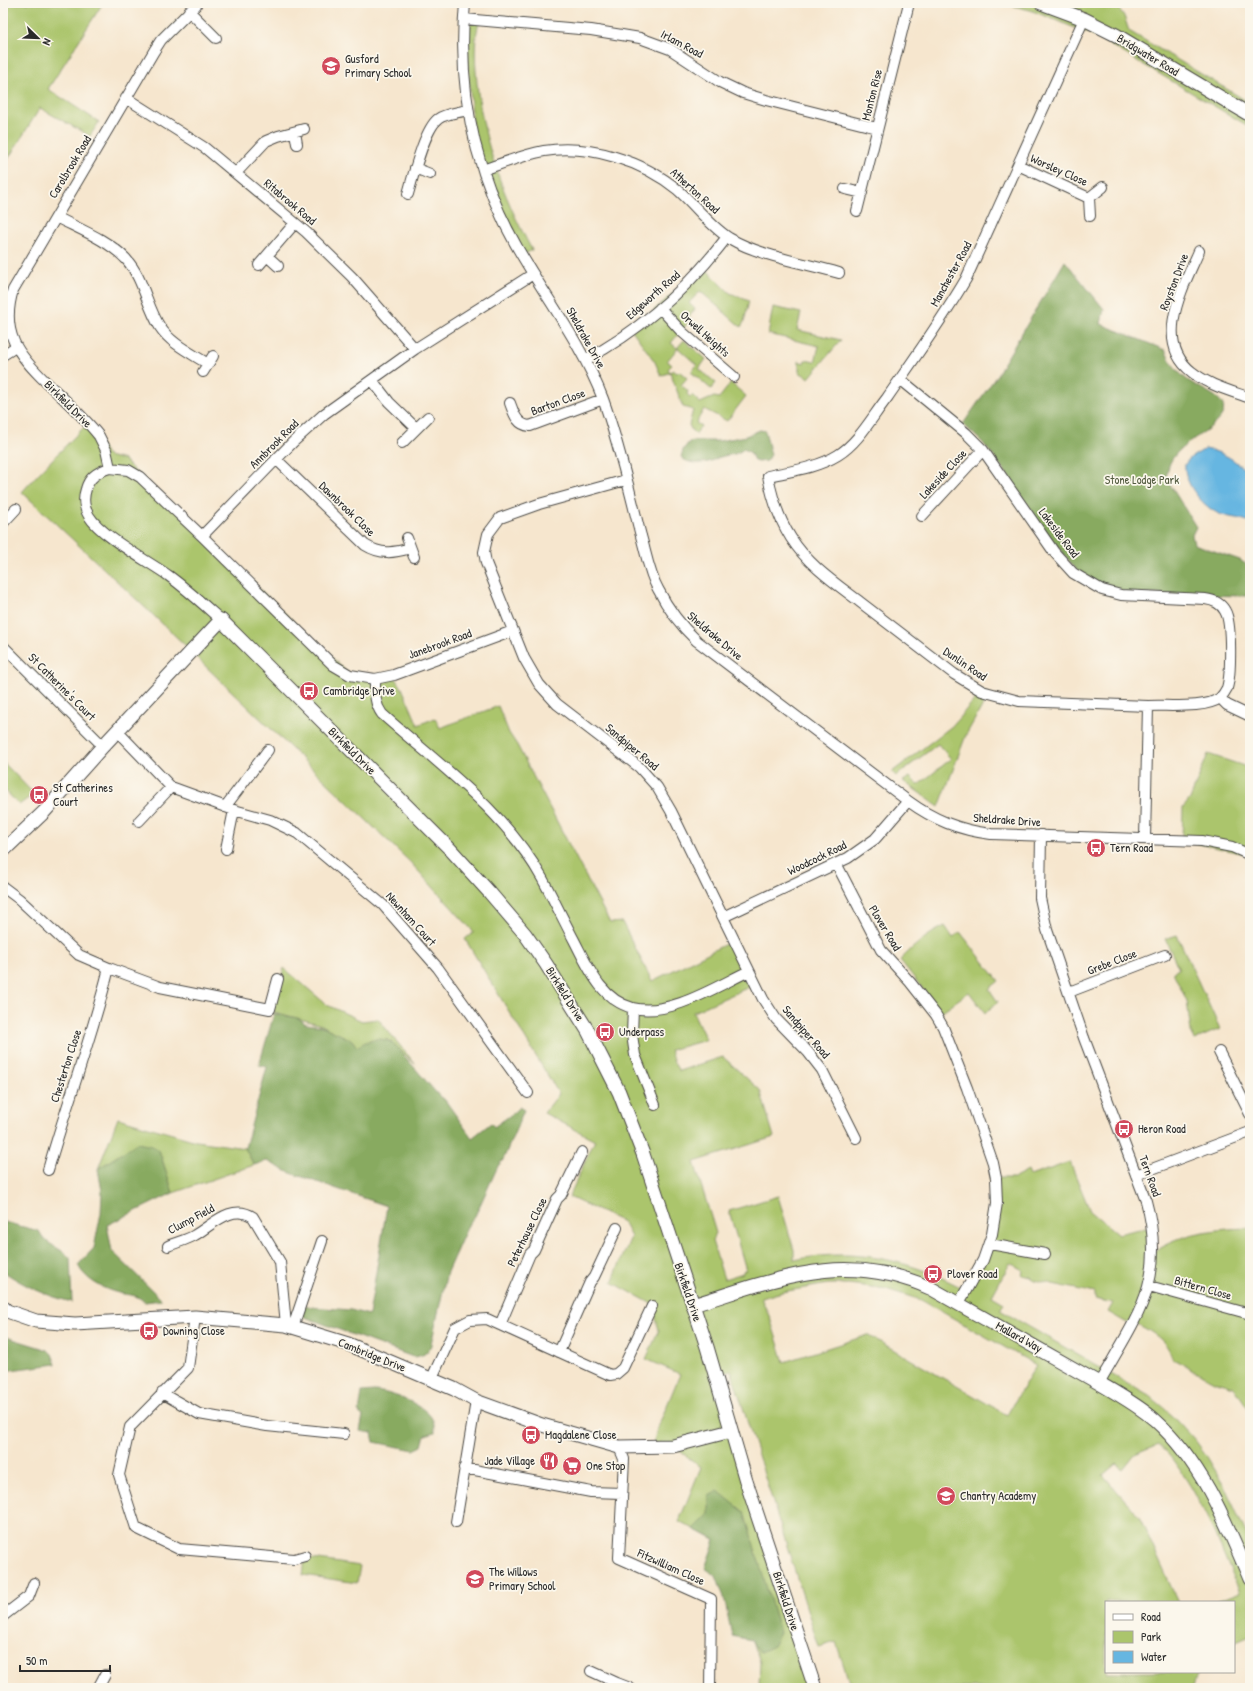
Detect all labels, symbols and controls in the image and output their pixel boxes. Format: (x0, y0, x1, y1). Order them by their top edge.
north arrow (18, 18, 58, 58)
street label: Irlam Road (658, 25, 707, 62)
street label: Bridgwater Road (1114, 29, 1183, 80)
text: N (40, 36, 55, 47)
place label: Gusford Primary School (345, 50, 412, 81)
school or university icon: Gusford Primary School (320, 55, 342, 77)
street label: Monton Rise (857, 67, 886, 122)
street label: Carolbrook Road (44, 132, 95, 201)
street label: Worsley Close (1028, 149, 1091, 190)
street label: Atherton Road (667, 164, 724, 218)
street label: Ritabrook Road (260, 175, 320, 229)
street label: Manchester Road (926, 238, 976, 310)
street label: Royston Drive (1155, 251, 1192, 313)
street label: Edgeworth Road (622, 266, 684, 323)
street label: Sheldrake Drive (563, 304, 610, 372)
street label: Orwell Heights (677, 307, 734, 361)
street label: Birkfield Drive (41, 376, 96, 431)
street label: Barton Close (528, 384, 588, 419)
street label: Annbrook Road (245, 415, 302, 472)
street label: Lakeside Close (915, 445, 970, 502)
park label: Stone Lodge Park (1105, 471, 1179, 488)
street label: Dawnbrook Close (315, 477, 379, 540)
street label: Lakeside Road (1035, 504, 1084, 561)
street label: Sheldrake Drive (684, 607, 747, 664)
street label: Janebrook Road (406, 624, 474, 663)
street label: Dunlin Road (940, 643, 991, 685)
street label: St Catherine's Court (25, 649, 101, 725)
bus stop icon: Cambridge Drive (298, 680, 320, 702)
place label: Cambridge Drive (323, 682, 395, 699)
street label: Sandpiper Road (602, 719, 663, 774)
street label: Birkfield Drive (325, 723, 380, 778)
place label: St Catherines Court (53, 779, 113, 810)
bus stop icon: St Catherines Court (28, 784, 50, 806)
street label: Sheldrake Drive (973, 809, 1042, 830)
street label: Woodcock Road (785, 836, 849, 879)
bus stop icon: Tern Road (1085, 837, 1107, 859)
place label: Tern Road (1110, 839, 1153, 856)
street label: Newnham Court (382, 888, 441, 950)
street label: Plover Road (865, 902, 906, 954)
street label: Grebe Close (1085, 944, 1139, 979)
street label: Birkfield Drive (542, 963, 589, 1024)
street label: Sandpiper Road (779, 1002, 834, 1062)
bus stop icon: Underpass (594, 1021, 616, 1043)
place label: Underpass (619, 1023, 665, 1040)
street label: Chesterton Close (46, 1027, 85, 1104)
bus stop icon: Heron Road (1113, 1118, 1135, 1140)
place label: Heron Road (1138, 1120, 1186, 1137)
street label: Tern Road (1135, 1153, 1166, 1199)
street label: Peterhouse Close (502, 1194, 551, 1269)
street label: Clump Field (164, 1199, 217, 1238)
street label: Birkfield Drive (670, 1260, 707, 1324)
bus stop icon: Plover Road (922, 1263, 944, 1285)
place label: Plover Road (947, 1265, 998, 1282)
street label: Bittern Close (1173, 1271, 1234, 1304)
street label: Mallard Way (993, 1317, 1046, 1356)
bus stop icon: Downing Close (138, 1320, 160, 1342)
place label: Downing Close (163, 1322, 225, 1339)
street label: Cambridge Drive (336, 1333, 409, 1376)
bus stop icon: Magdalene Close (520, 1424, 542, 1446)
place label: Magdalene Close (545, 1426, 617, 1443)
restaurant icon: Jade Village (538, 1450, 560, 1472)
place label: Jade Village (484, 1452, 535, 1469)
supermarket icon: One Stop (561, 1455, 583, 1477)
place label: One Stop (586, 1457, 625, 1474)
school or university icon: Chantry Academy (935, 1485, 957, 1507)
place label: Chantry Academy (960, 1487, 1036, 1504)
street label: Fitzwilliam Close (634, 1544, 708, 1589)
place label: The Willows Primary School (489, 1563, 556, 1594)
school or university icon: The Willows Primary School (464, 1568, 486, 1590)
street label: Birkfield Drive (769, 1569, 804, 1633)
legend (1105, 1601, 1235, 1673)
text: Road (1141, 1608, 1161, 1625)
text: Park (1141, 1628, 1161, 1645)
scale bar (20, 1647, 110, 1673)
text: Water (1141, 1648, 1167, 1665)
text: 50 m (26, 1652, 47, 1669)

